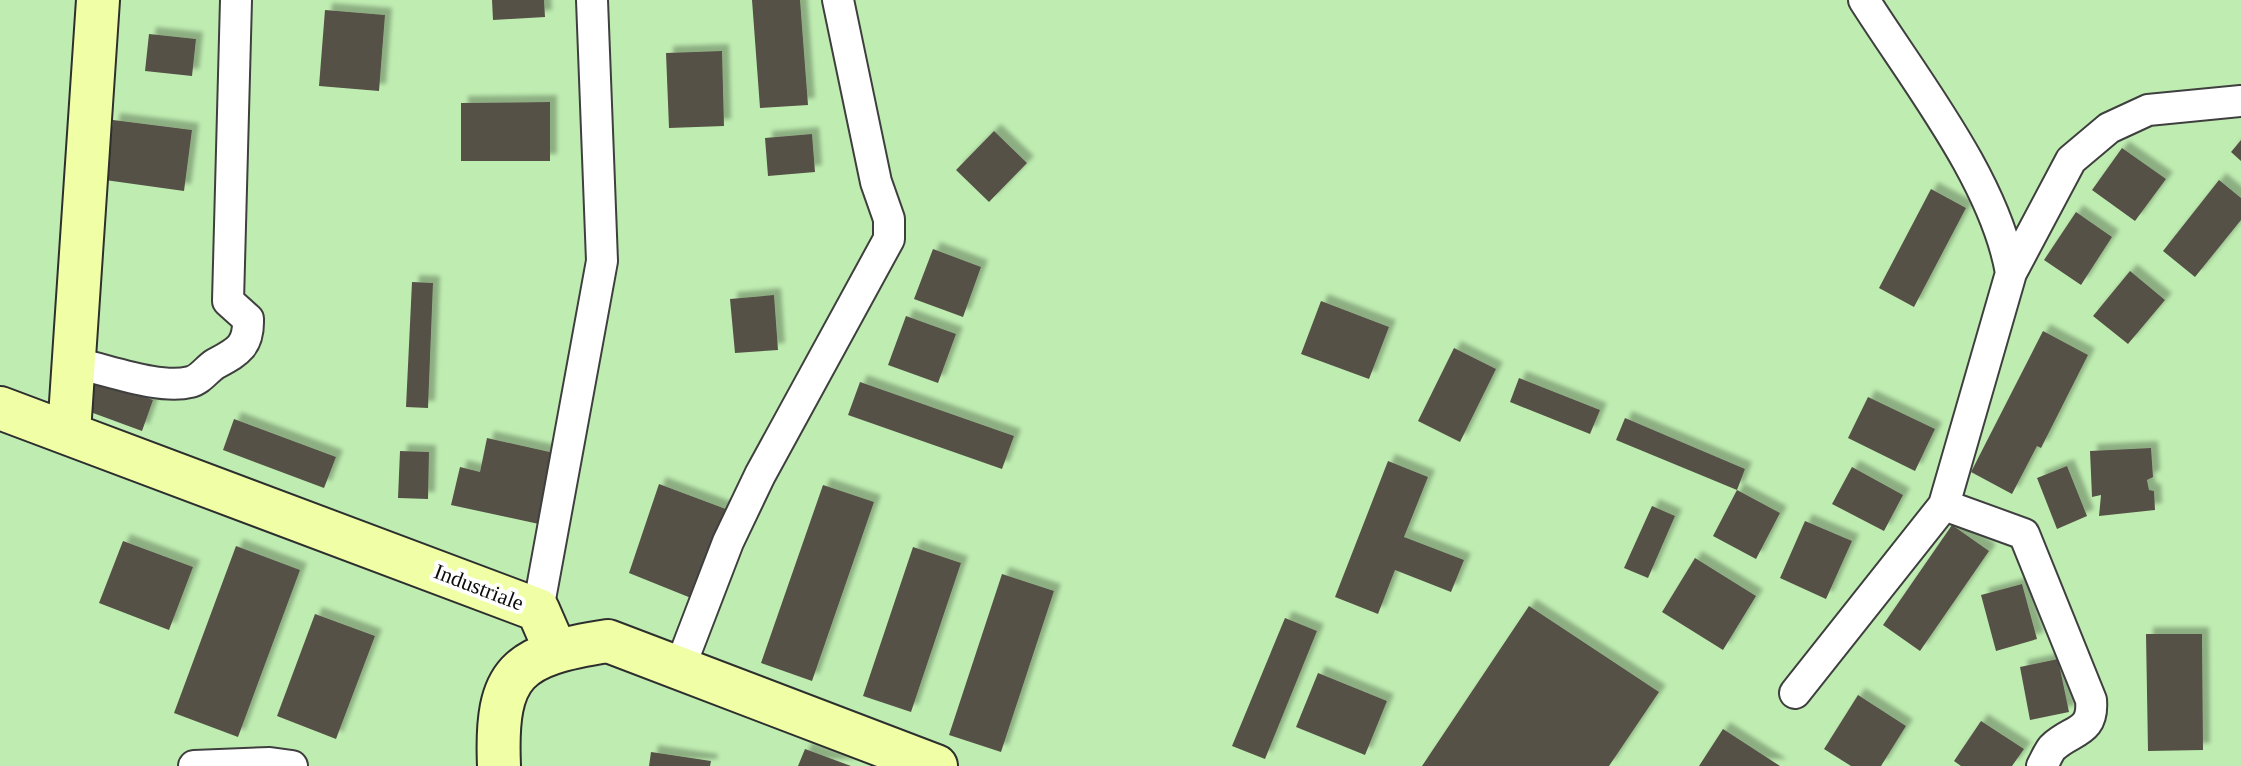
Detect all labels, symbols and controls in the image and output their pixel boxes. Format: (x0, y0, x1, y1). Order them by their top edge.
street label: Industriale (431, 558, 527, 616)

